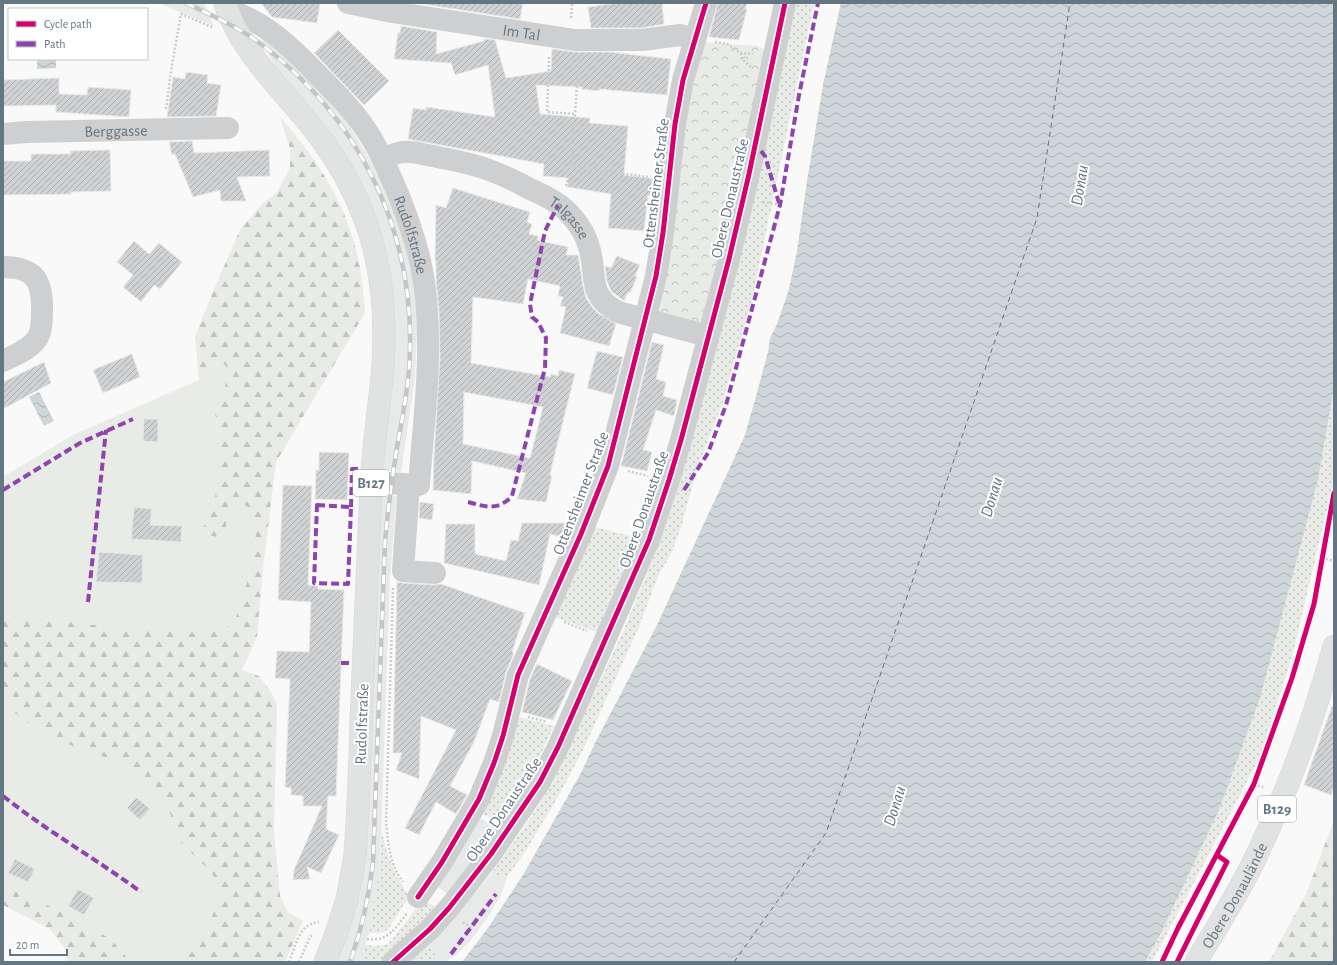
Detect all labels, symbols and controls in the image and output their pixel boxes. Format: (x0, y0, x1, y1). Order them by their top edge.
legend (8, 8, 148, 60)
text: Cycle path (44, 18, 92, 31)
street label: Im Tal (502, 22, 541, 44)
text: Path (44, 38, 66, 50)
street label: Ottensheimer Straße (640, 117, 672, 249)
street label: Berggasse (84, 123, 148, 140)
street label: Obere Donaustraße (708, 137, 752, 260)
water label: Donau (1068, 164, 1091, 207)
street label: Rudolfstraße (391, 194, 430, 275)
street label: Talgasse (546, 194, 592, 242)
street label: Ottensheimer Straße (550, 430, 612, 557)
street label: Obere Donaustraße (616, 449, 671, 570)
road number: B127 (353, 470, 389, 496)
water label: Donau (977, 475, 1006, 519)
street label: Rudolfstraße (353, 683, 371, 765)
street label: Obere Donaustraße (463, 754, 545, 865)
water label: Donau (880, 784, 909, 828)
road number: B129 (1258, 796, 1296, 822)
street label: Obere Donaulände (1199, 840, 1270, 951)
scale bar (10, 931, 67, 957)
text: 20 m (16, 939, 39, 951)

